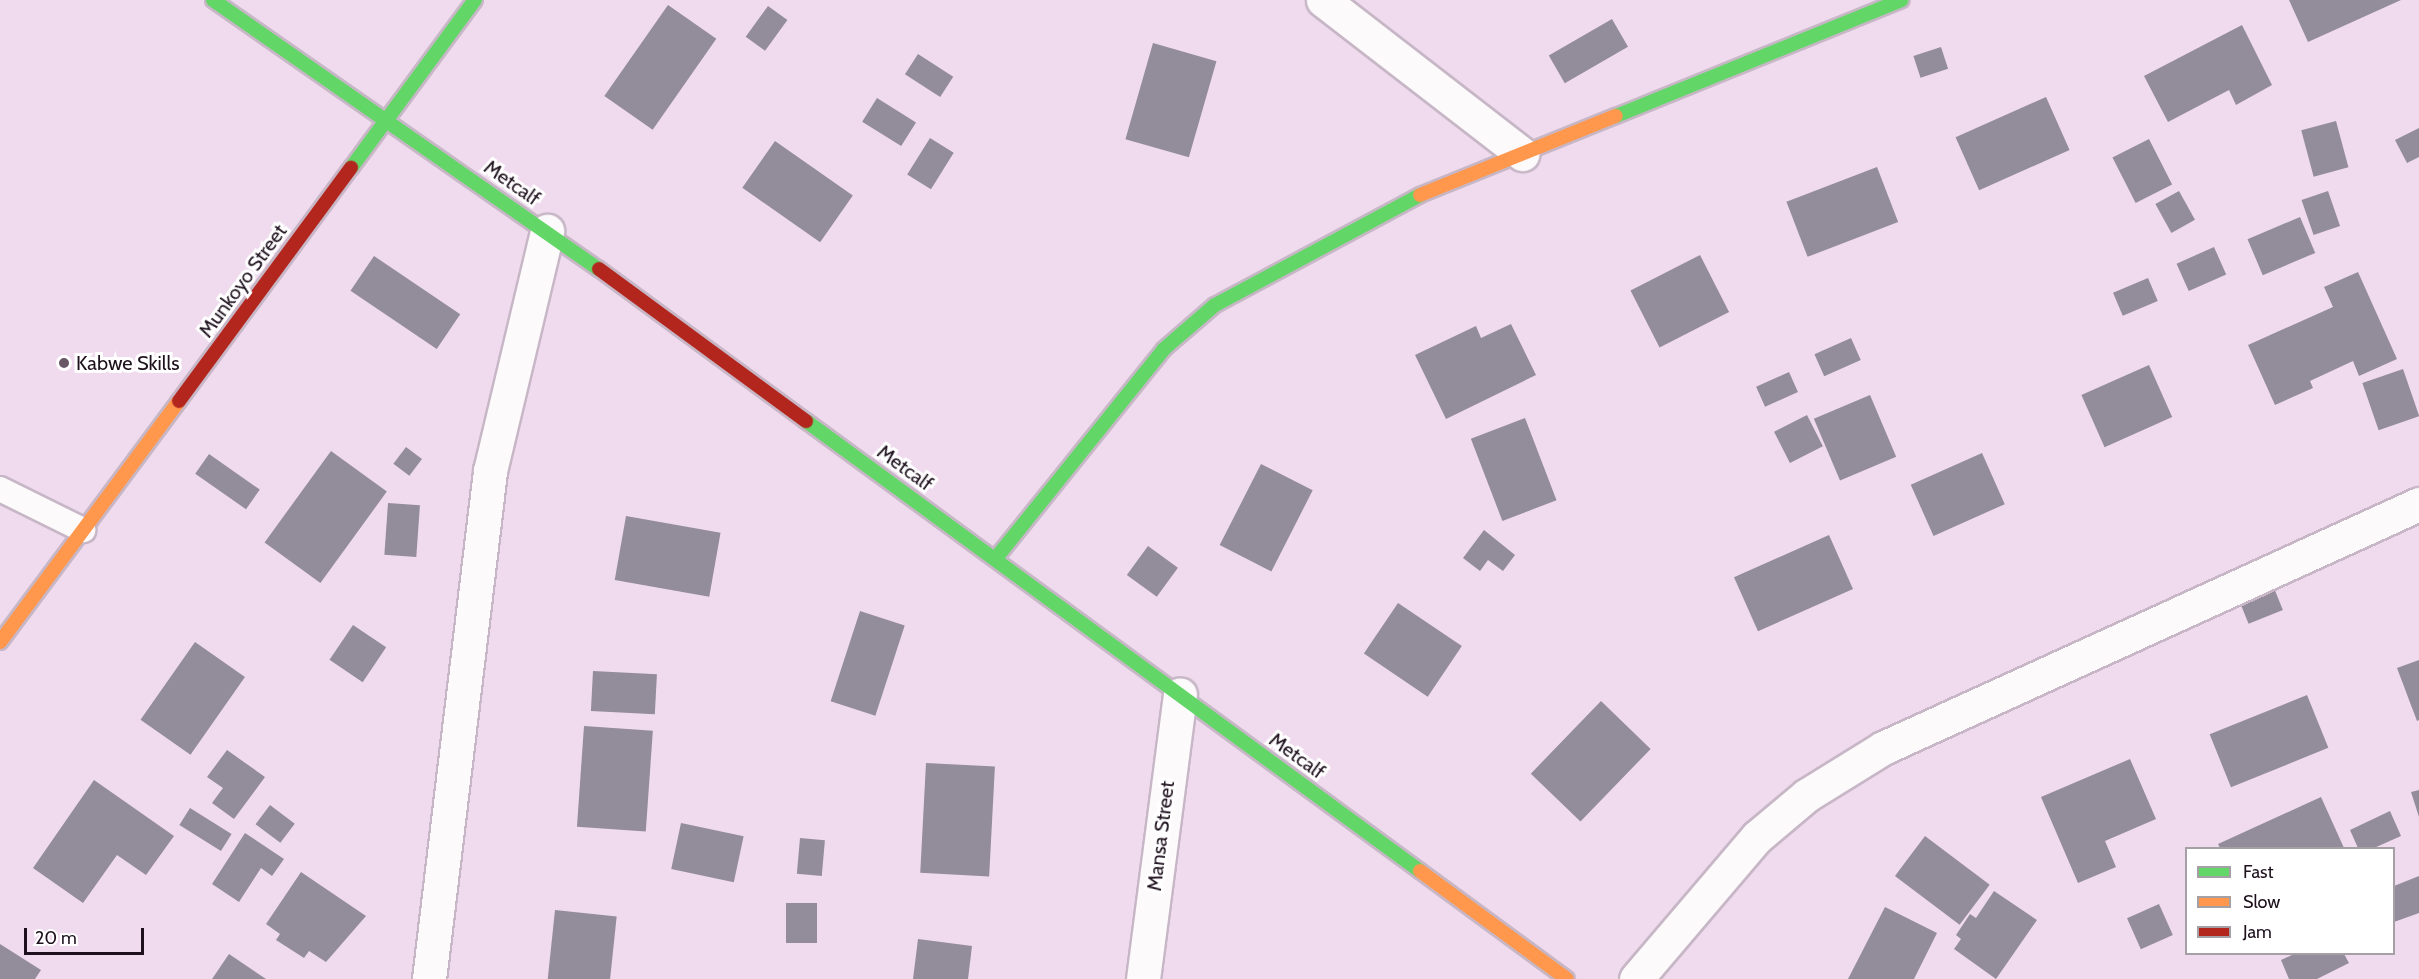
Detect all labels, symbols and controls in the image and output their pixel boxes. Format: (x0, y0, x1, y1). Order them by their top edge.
street label: Metcalf (479, 155, 545, 211)
street label: Munkoyo Street (194, 220, 292, 342)
place label: Kabwe Skills (76, 351, 180, 375)
marker: Kabwe Skills (57, 356, 71, 370)
street label: Metcalf (872, 440, 938, 496)
street label: Metcalf (1264, 728, 1330, 784)
street label: Mansa Street (1142, 780, 1180, 892)
legend (2185, 847, 2395, 955)
text: Fast (2243, 861, 2274, 883)
text: Slow (2243, 891, 2280, 913)
scale bar (27, 916, 147, 954)
text: Jam (2243, 921, 2272, 943)
text: 20 m (35, 927, 77, 949)

